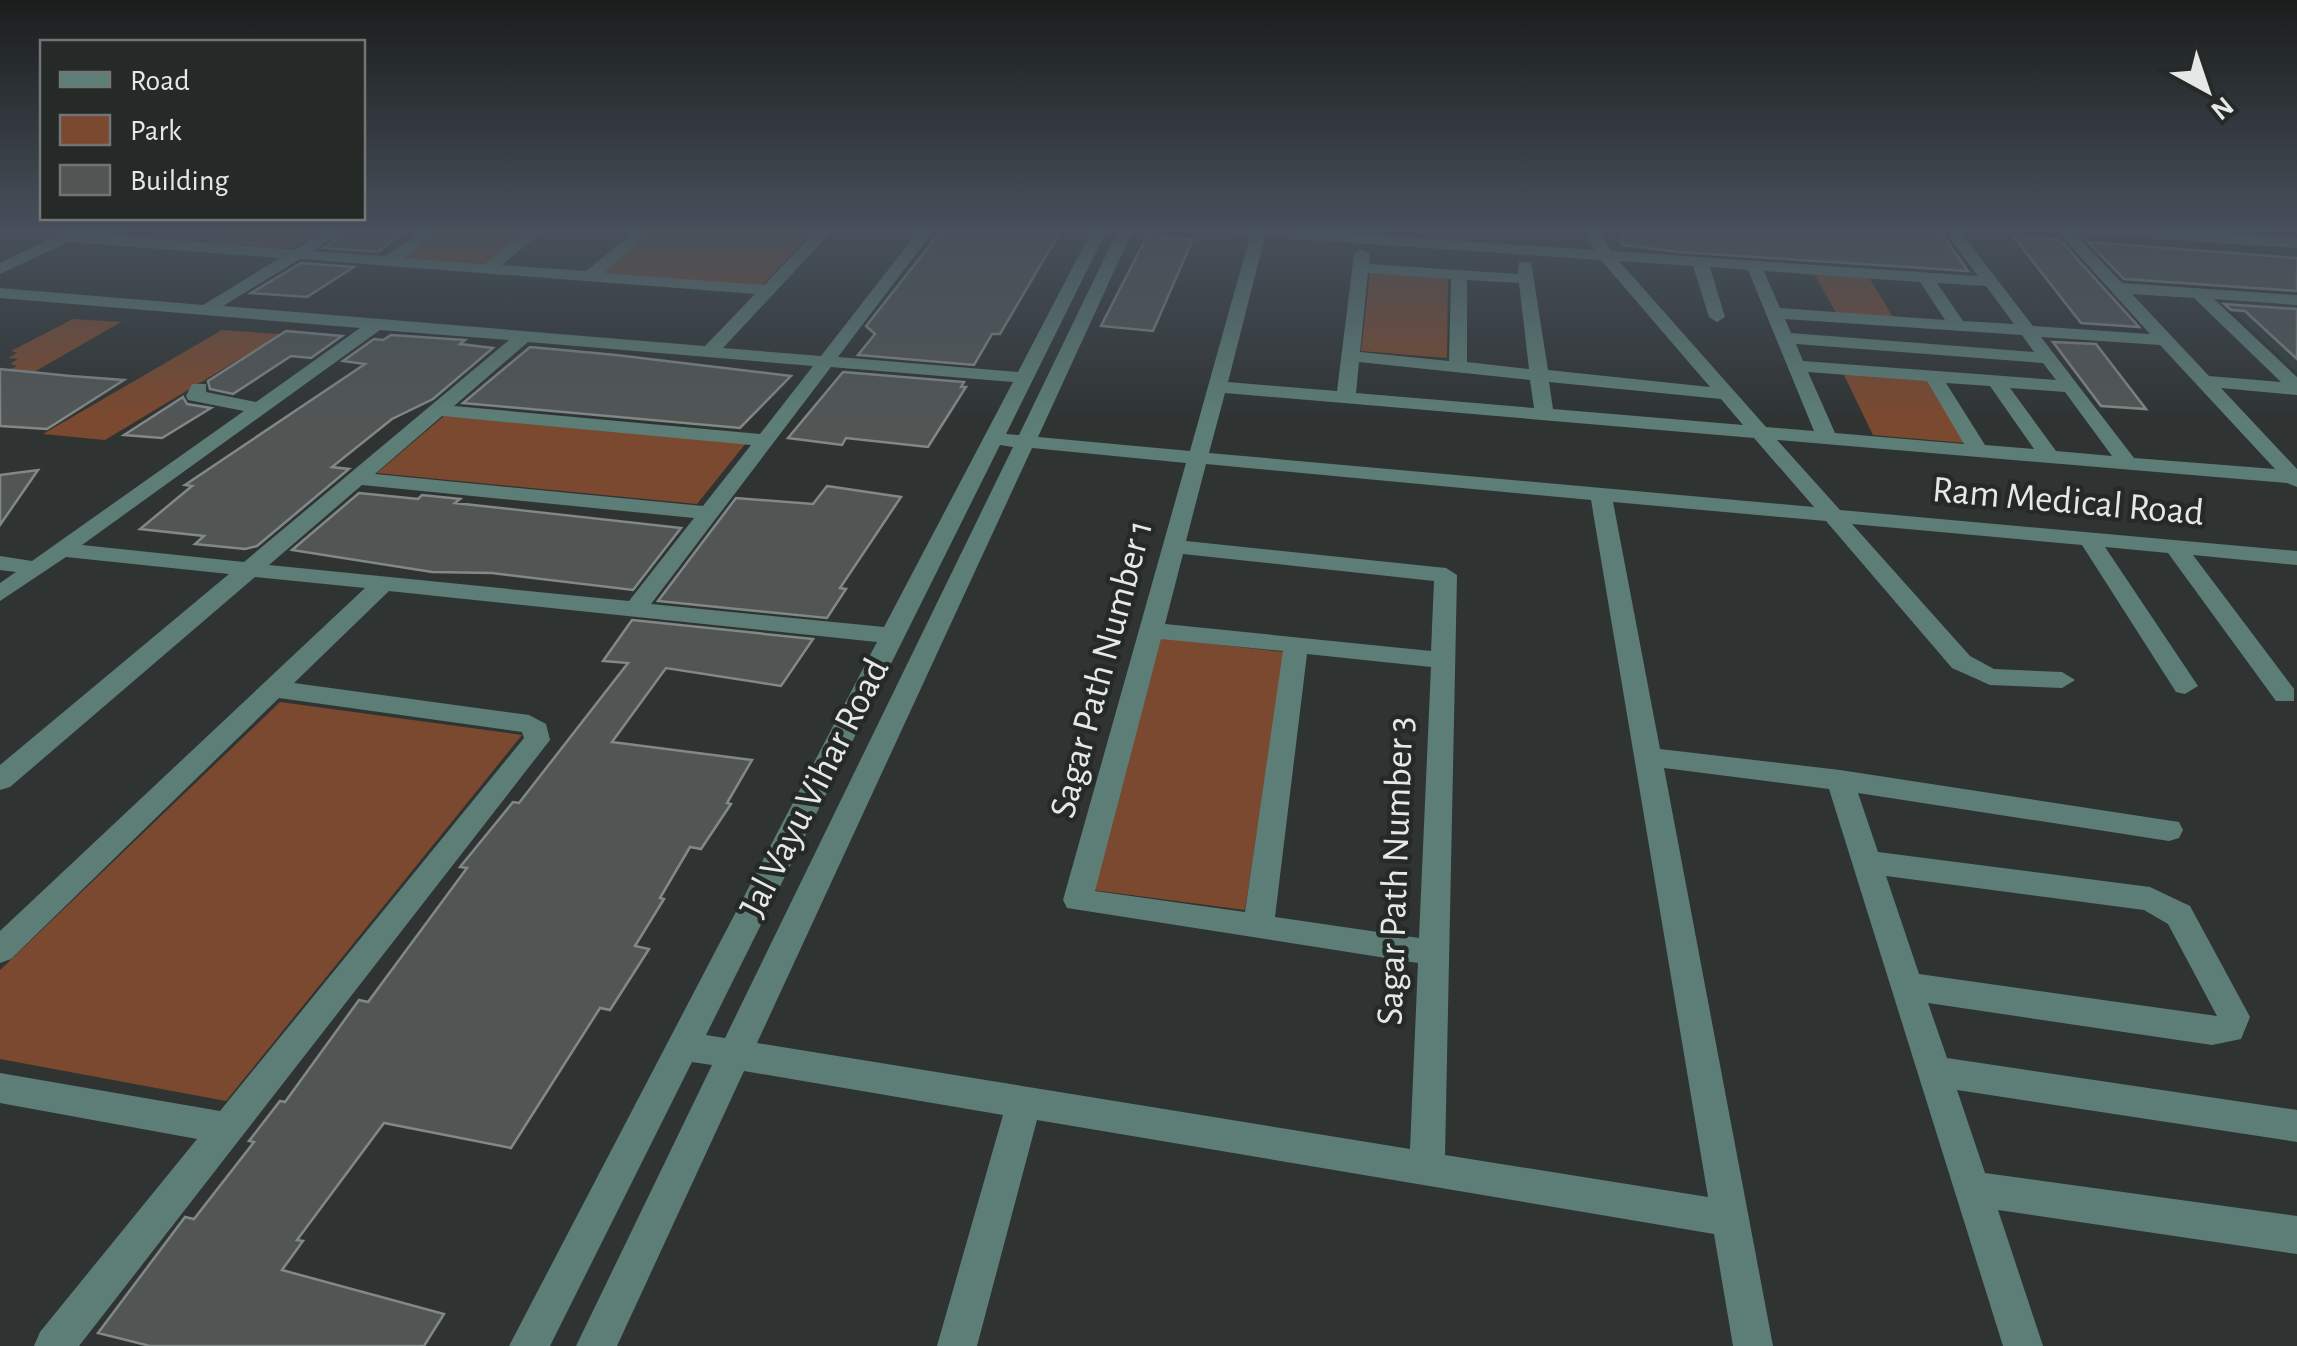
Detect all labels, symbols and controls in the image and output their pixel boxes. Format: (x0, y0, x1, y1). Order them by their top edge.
legend (40, 40, 365, 220)
north arrow (2157, 40, 2257, 140)
text: Road (130, 66, 190, 96)
text: N (2205, 91, 2238, 125)
text: Park (130, 116, 182, 146)
text: Building (130, 166, 229, 196)
street label: Ram Medical Road (1930, 471, 2206, 533)
street label: Sagar Path Number 1 (1044, 516, 1160, 822)
street label: Jal Vayu Vihar Road (734, 653, 896, 923)
street label: Sagar Path Number 3 (1372, 716, 1420, 1026)

